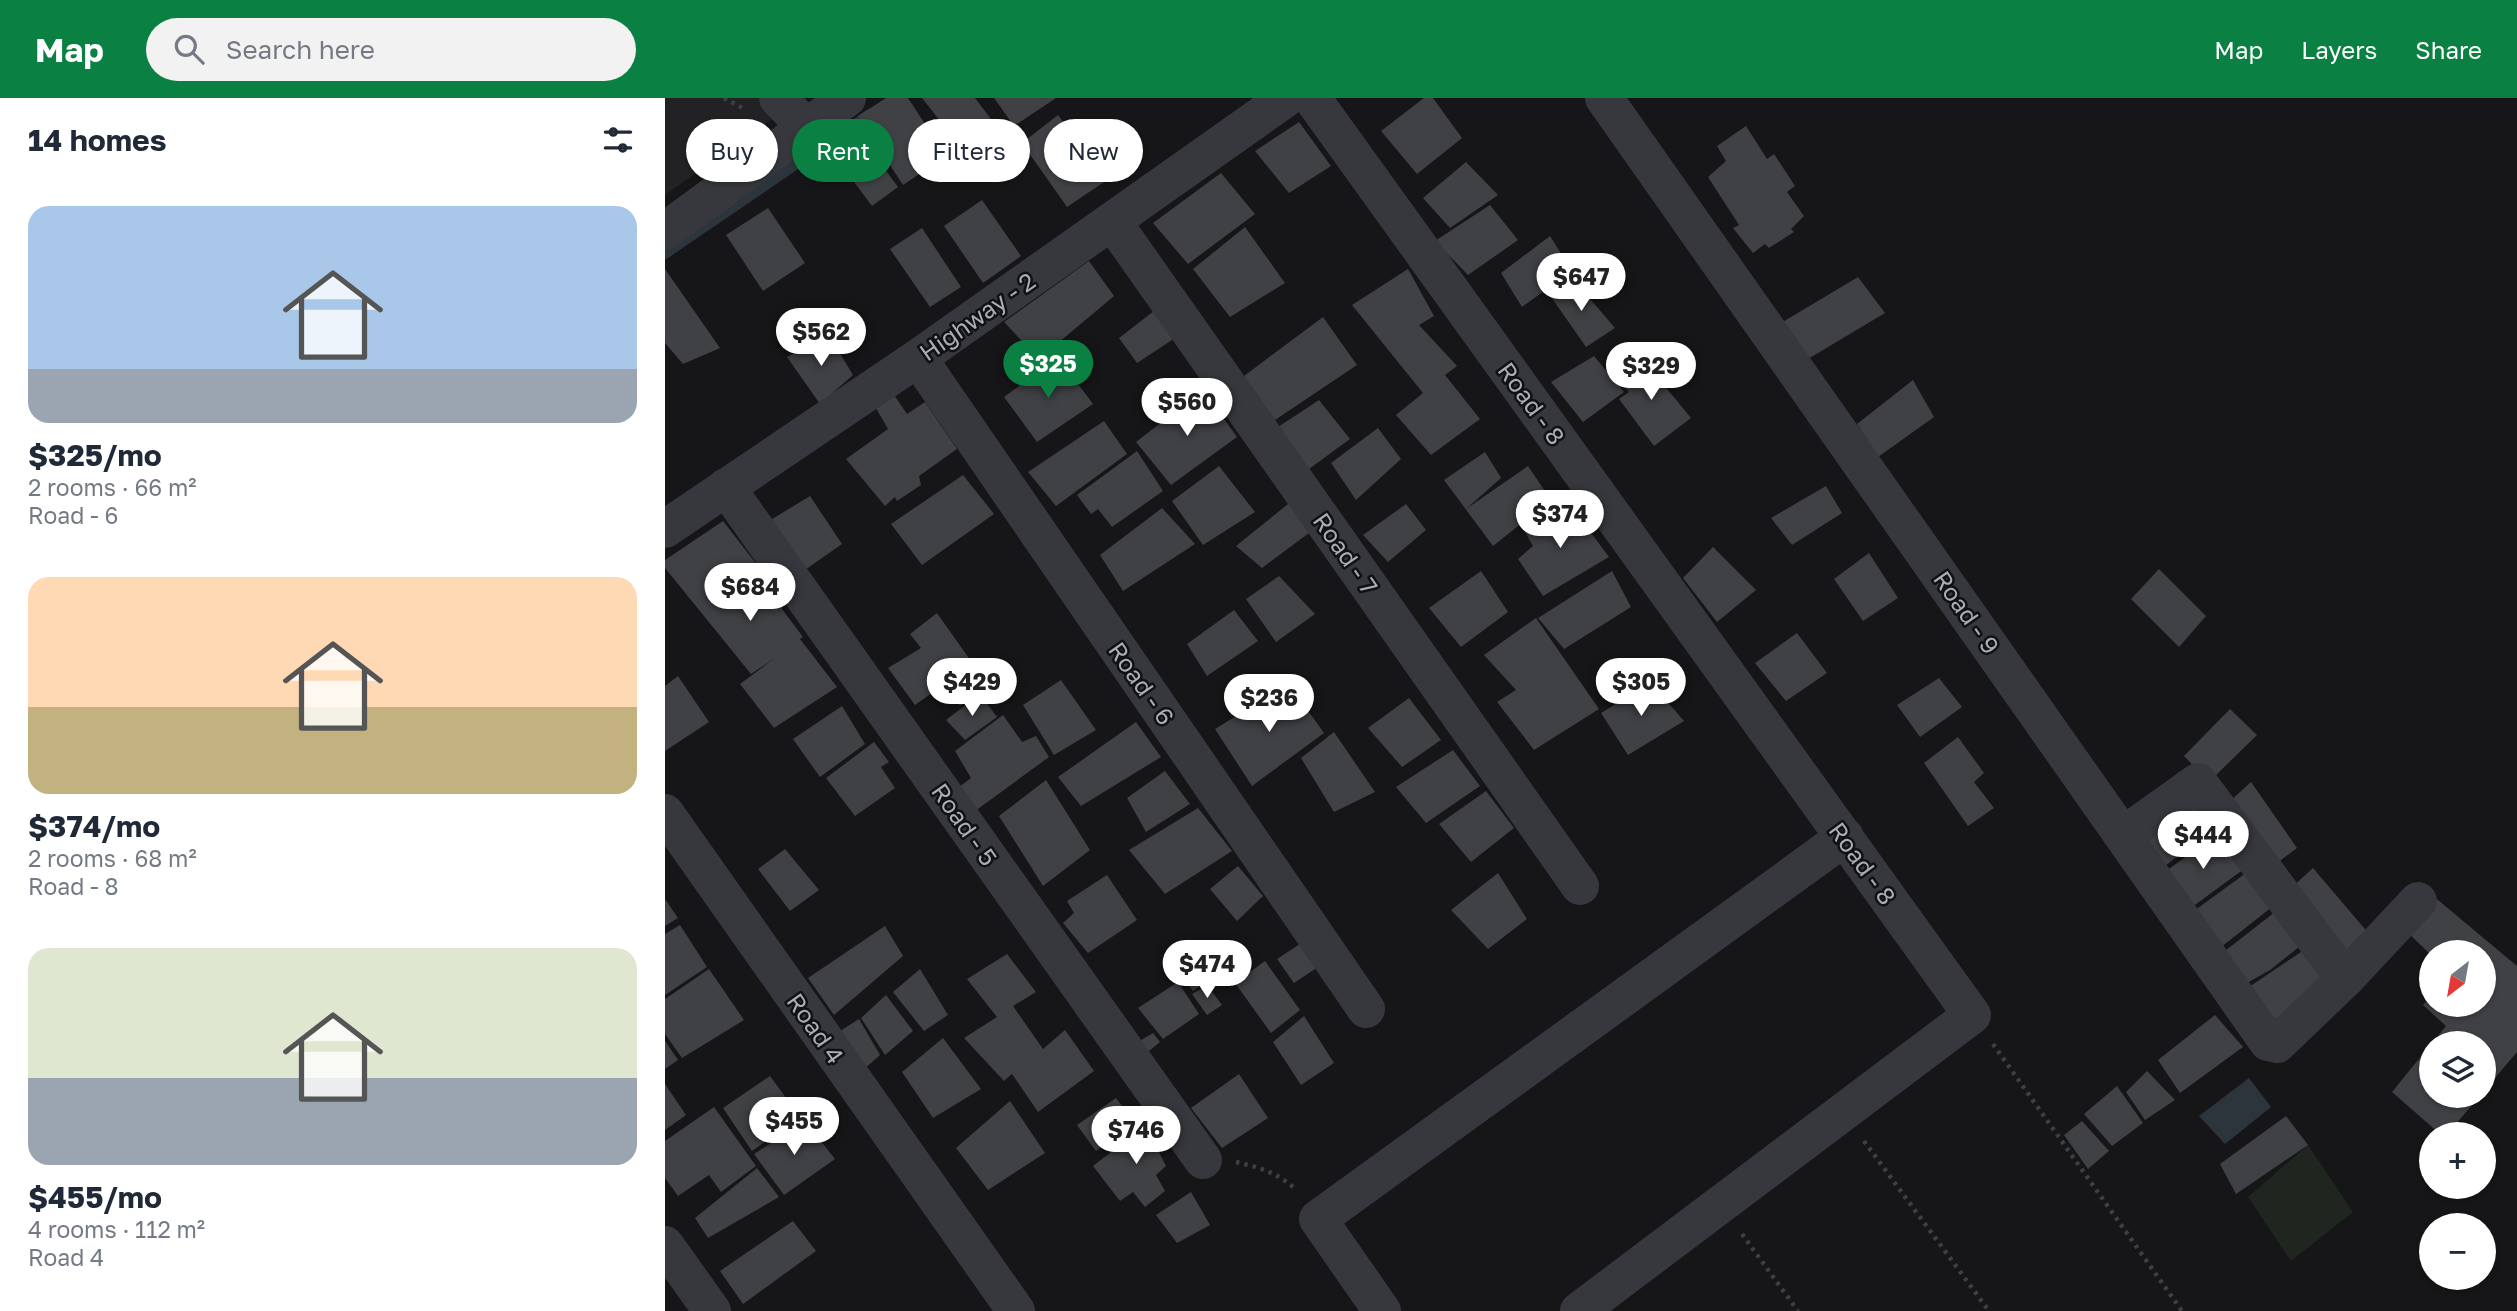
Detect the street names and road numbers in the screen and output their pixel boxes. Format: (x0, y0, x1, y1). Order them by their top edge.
street label: Highway - 2 (914, 266, 1040, 366)
street label: Road - 8 (1492, 356, 1572, 450)
street label: Road - 7 (1308, 507, 1384, 599)
street label: Road - 9 (1928, 565, 2006, 659)
street label: Road - 6 (1103, 636, 1181, 730)
street label: Road - 5 (926, 777, 1004, 871)
street label: Road - 8 (1823, 816, 1903, 910)
street label: Road 4 (781, 987, 851, 1069)

